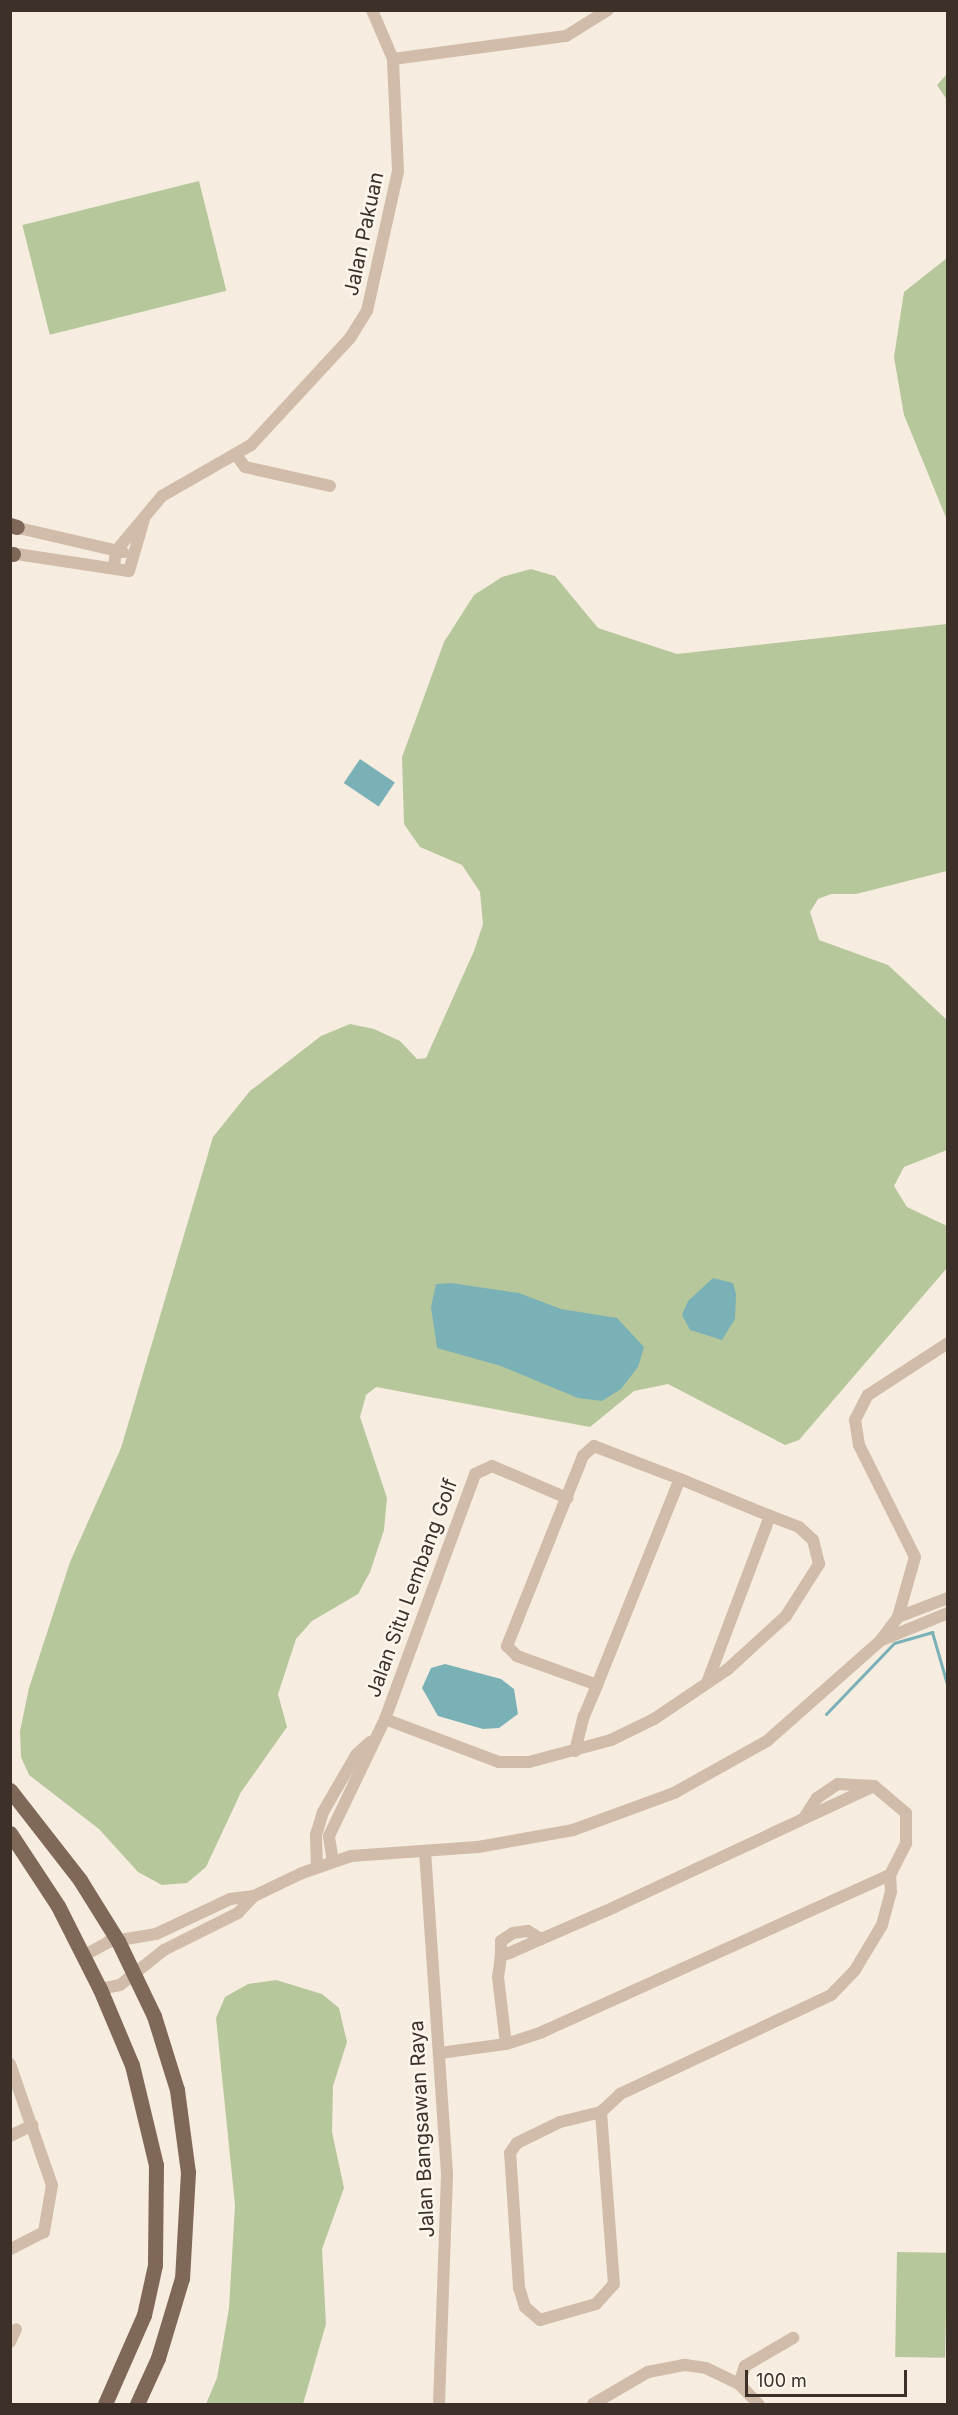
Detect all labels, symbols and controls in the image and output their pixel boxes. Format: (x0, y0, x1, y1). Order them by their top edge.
street label: Jalan Pakuan (339, 170, 389, 298)
street label: Jalan Situ Lembang Golf (361, 1475, 463, 1701)
street label: Jalan Bangsawan Raya (404, 2020, 440, 2238)
scale bar (748, 2358, 910, 2396)
text: 100 m (756, 2370, 807, 2391)

